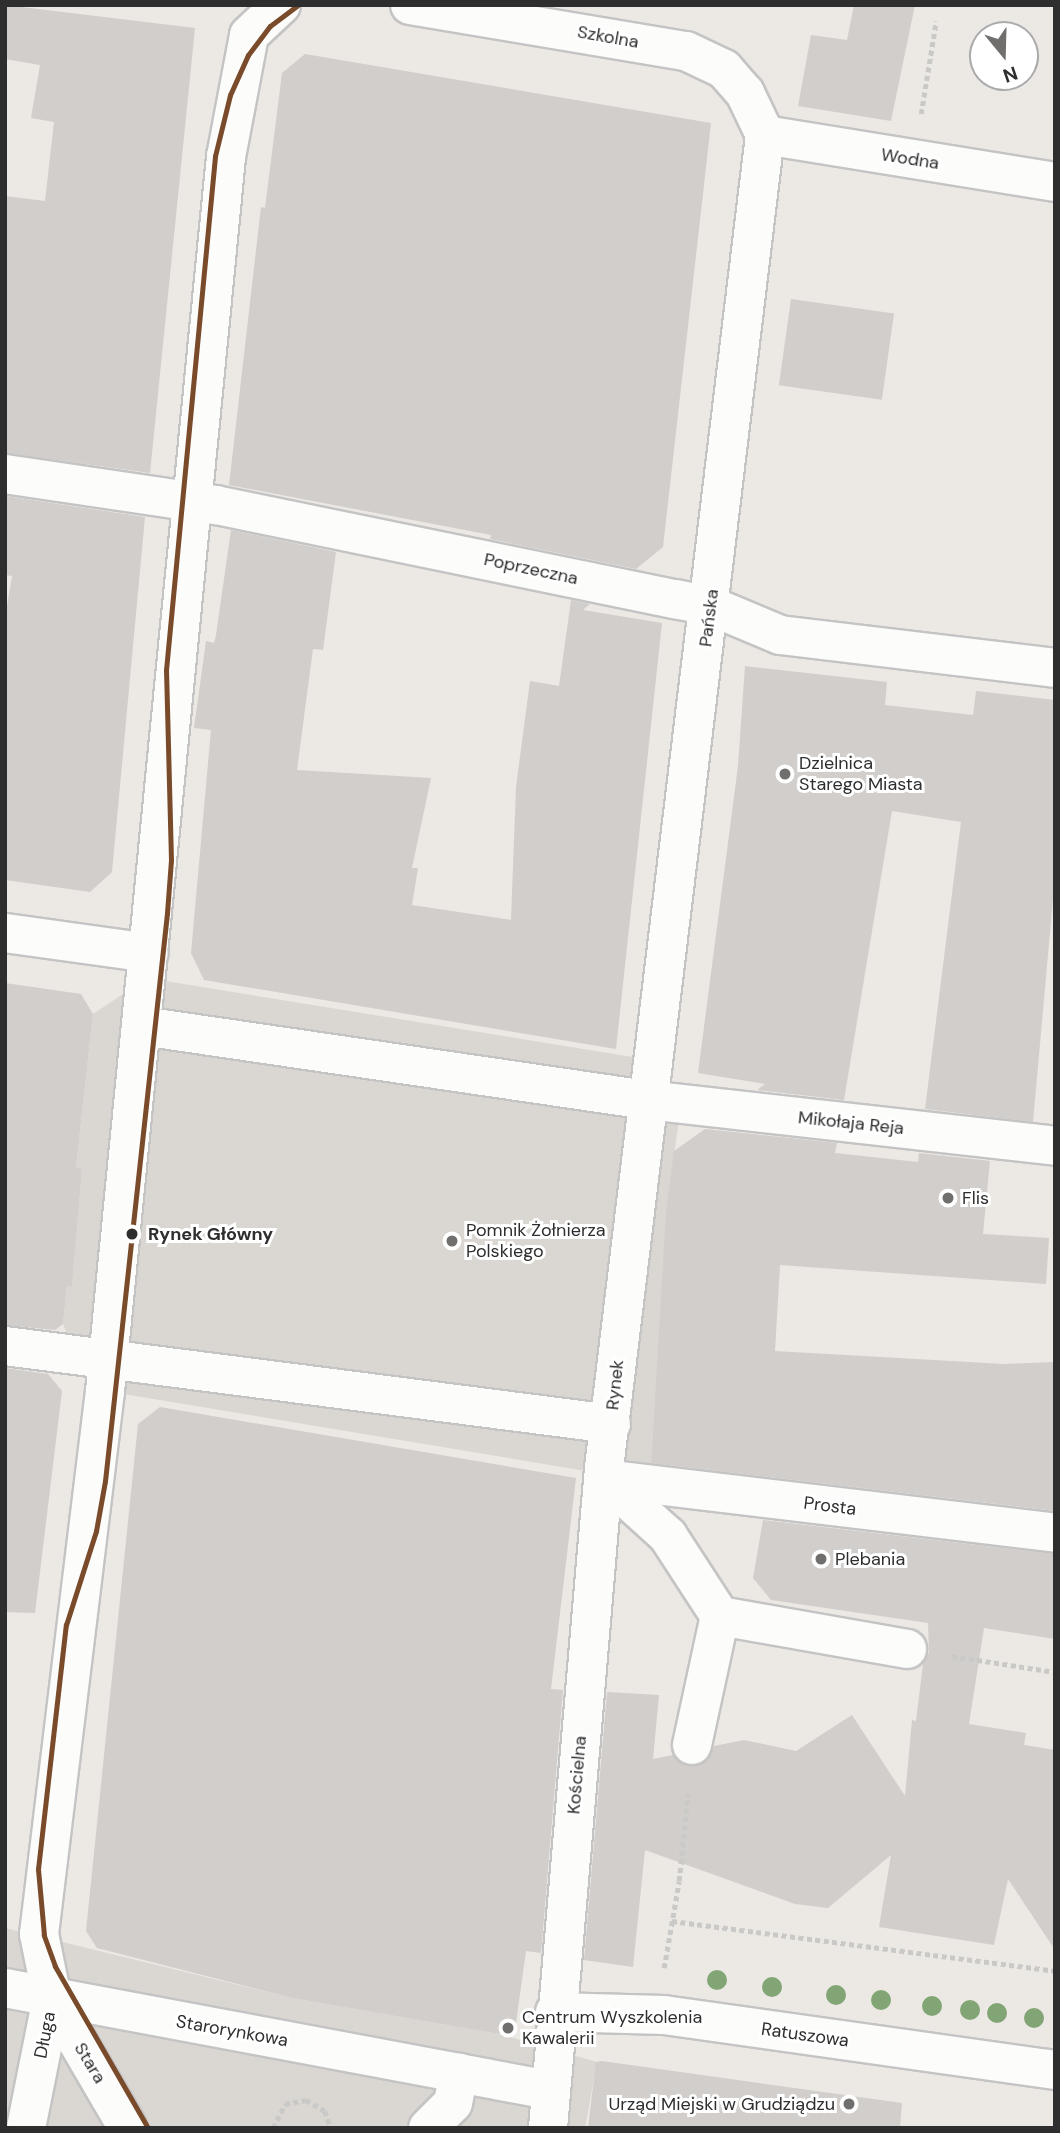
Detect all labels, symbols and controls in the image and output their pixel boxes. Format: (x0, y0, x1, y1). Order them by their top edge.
street label: Szkolna (576, 21, 640, 53)
north arrow (969, 21, 1039, 91)
text: N (1000, 60, 1021, 89)
street label: Wodna (879, 144, 941, 174)
street label: Poprzeczna (482, 548, 580, 590)
street label: Pańska (695, 588, 723, 648)
place label: Dzielnica Starego Miasta (799, 753, 923, 796)
marker: Dzielnica Starego Miasta (777, 766, 793, 782)
street label: Mikołaja Reja (797, 1107, 905, 1139)
place label: Flis (962, 1187, 989, 1209)
marker: Flis (940, 1190, 956, 1206)
place label: Pomnik Żołnierza Polskiego (466, 1220, 606, 1262)
place label: Rynek Główny (148, 1223, 273, 1245)
marker: Rynek Główny (122, 1224, 142, 1244)
marker: Pomnik Żołnierza Polskiego (444, 1233, 460, 1249)
street label: Rynek (602, 1359, 628, 1411)
street label: Prosta (802, 1492, 858, 1520)
place label: Plebania (835, 1548, 905, 1570)
marker: Plebania (813, 1551, 829, 1567)
street label: Kościelna (563, 1735, 591, 1815)
place label: Centrum Wyszkolenia Kawalerii (522, 2007, 702, 2050)
street label: Długa (30, 2010, 60, 2060)
street label: Starorynkowa (174, 2011, 290, 2051)
street label: Ratuszowa (760, 2018, 850, 2052)
marker: Centrum Wyszkolenia Kawalerii (500, 2020, 516, 2036)
street label: Stara (69, 2039, 111, 2087)
place label: Urząd Miejski w Grudziądzu (609, 2093, 835, 2115)
marker: Urząd Miejski w Grudziądzu (841, 2096, 857, 2112)

